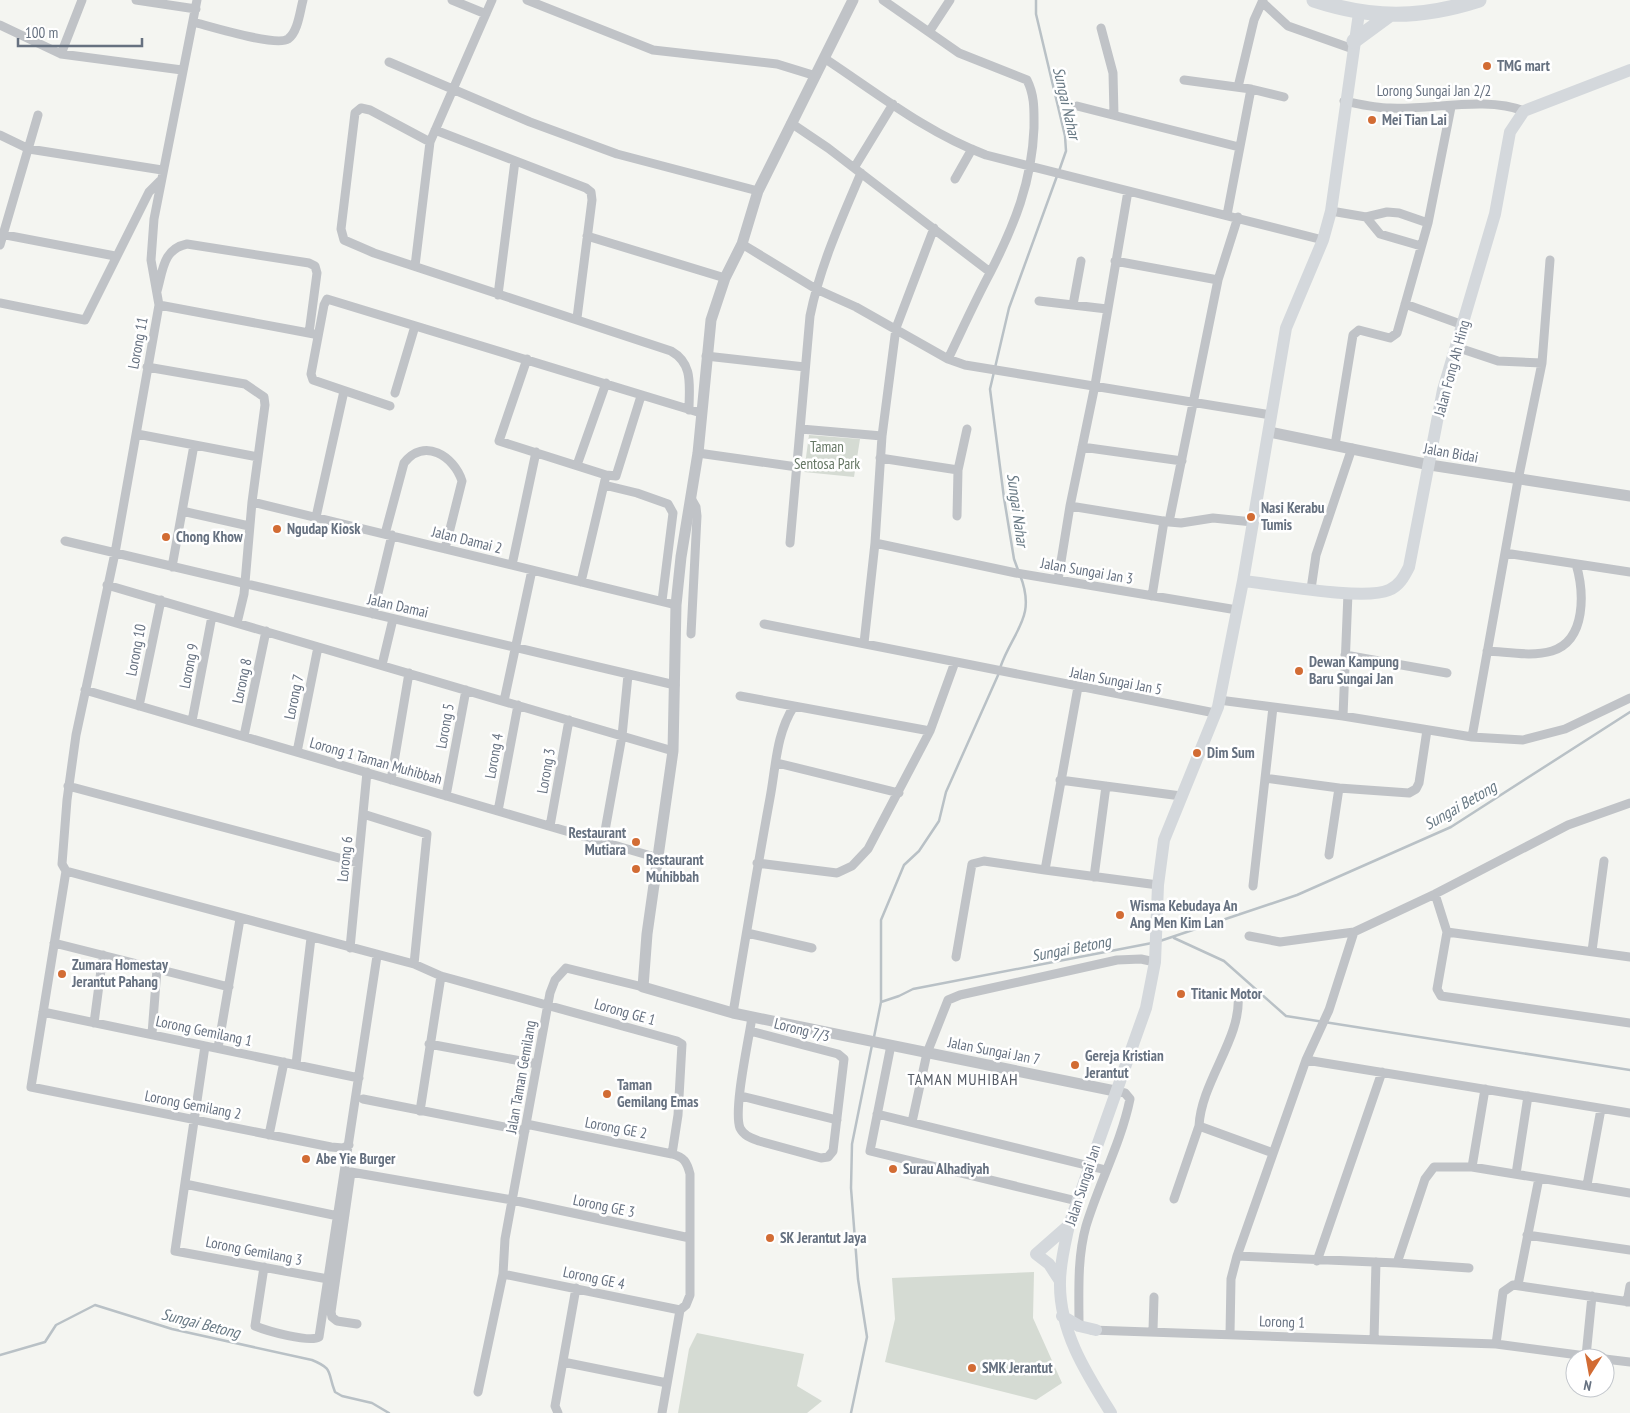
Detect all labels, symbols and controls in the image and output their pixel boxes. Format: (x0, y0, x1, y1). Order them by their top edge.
scale bar (18, 15, 141, 47)
text: 100 m (25, 23, 58, 42)
place label: TMG mart (1497, 56, 1551, 75)
marker: TMG mart (1481, 60, 1493, 72)
water label: Sungai Nahar (1049, 65, 1086, 144)
street label: Lorong Sungai Jan 2/2 (1377, 81, 1491, 100)
place label: Mei Tian Lai (1382, 110, 1447, 129)
marker: Mei Tian Lai (1366, 114, 1378, 126)
street label: Lorong 11 (123, 315, 152, 370)
street label: Jalan Fong Ah Hing (1429, 318, 1473, 419)
park label: Taman Sentosa Park (794, 437, 860, 473)
street label: Jalan Bidai (1421, 438, 1480, 467)
water label: Sungai Nahar (1003, 472, 1033, 551)
place label: Nasi Kerabu Tumis (1261, 498, 1325, 534)
marker: Nasi Kerabu Tumis (1245, 511, 1257, 523)
place label: Ngudap Kiosk (287, 519, 361, 538)
street label: Jalan Damai 2 (429, 521, 504, 557)
marker: Ngudap Kiosk (271, 523, 283, 535)
place label: Chong Khow (176, 527, 244, 546)
marker: Chong Khow (160, 531, 172, 543)
street label: Jalan Sungai Jan 3 (1038, 553, 1135, 588)
street label: Jalan Damai (365, 589, 430, 622)
street label: Lorong 10 (121, 622, 150, 677)
street label: Lorong 9 (175, 642, 202, 690)
place label: Dewan Kampung Baru Sungai Jan (1309, 652, 1399, 688)
street label: Lorong 8 (227, 657, 256, 705)
street label: Jalan Sungai Jan 5 (1067, 662, 1164, 699)
marker: Dewan Kampung Baru Sungai Jan (1293, 665, 1305, 677)
street label: Lorong 7 (279, 673, 308, 721)
street label: Lorong 5 (431, 702, 458, 750)
street label: Lorong 4 (480, 732, 507, 780)
street label: Lorong 1 Taman Muhibbah (308, 733, 445, 789)
place label: Dim Sum (1207, 743, 1255, 762)
street label: Lorong 3 (532, 747, 559, 795)
marker: Dim Sum (1191, 747, 1203, 759)
water label: Sungai Betong (1420, 776, 1501, 834)
place label: Restaurant Mutiara (568, 823, 627, 859)
street label: Lorong 6 (333, 835, 356, 883)
marker: Restaurant Mutiara (630, 836, 642, 848)
place label: Restaurant Muhibbah (646, 850, 704, 886)
marker: Restaurant Muhibbah (630, 863, 642, 875)
place label: Wisma Kebudaya An Ang Men Kim Lan (1129, 896, 1238, 932)
marker: Wisma Kebudaya An Ang Men Kim Lan (1114, 909, 1126, 921)
water label: Sungai Betong (1030, 930, 1113, 965)
place label: Zumara Homestay Jerantut Pahang (71, 955, 169, 991)
marker: Zumara Homestay Jerantut Pahang (56, 968, 68, 980)
place label: Titanic Motor (1191, 984, 1263, 1003)
marker: Titanic Motor (1175, 988, 1187, 1000)
street label: Lorong GE 1 (592, 994, 658, 1029)
street label: Lorong Gemilang 1 (154, 1011, 254, 1050)
street label: Lorong 7/3 (772, 1013, 832, 1046)
street label: Jalan Taman Gemilang (501, 1019, 540, 1136)
street label: Jalan Sungai Jan 7 (945, 1032, 1042, 1069)
place label: Gereja Kristian Jerantut (1084, 1046, 1164, 1082)
marker: Gereja Kristian Jerantut (1069, 1059, 1081, 1071)
district label: TAMAN MUHIBAH (907, 1069, 1019, 1089)
place label: Taman Gemilang Emas (617, 1075, 698, 1111)
street label: Lorong Gemilang 2 (143, 1086, 243, 1123)
marker: Taman Gemilang Emas (601, 1088, 613, 1100)
street label: Lorong GE 2 (584, 1112, 649, 1143)
street label: Jalan Sungai Jan (1060, 1142, 1104, 1228)
place label: Abe Yie Burger (315, 1149, 396, 1168)
marker: Abe Yie Burger (300, 1153, 312, 1165)
place label: Surau Alhadiyah (903, 1159, 989, 1178)
marker: Surau Alhadiyah (887, 1163, 899, 1175)
street label: Lorong GE 3 (571, 1190, 637, 1221)
place label: SK Jerantut Jaya (780, 1228, 866, 1247)
street label: Lorong Gemilang 3 (204, 1232, 304, 1269)
marker: SK Jerantut Jaya (764, 1232, 776, 1244)
street label: Lorong GE 4 (561, 1262, 627, 1293)
water label: Sungai Betong (160, 1304, 243, 1343)
street label: Lorong 1 (1259, 1311, 1305, 1332)
north arrow (1565, 1348, 1615, 1398)
place label: SMK Jerantut (982, 1358, 1053, 1377)
marker: SMK Jerantut (966, 1362, 978, 1374)
text: N (1582, 1376, 1593, 1395)

